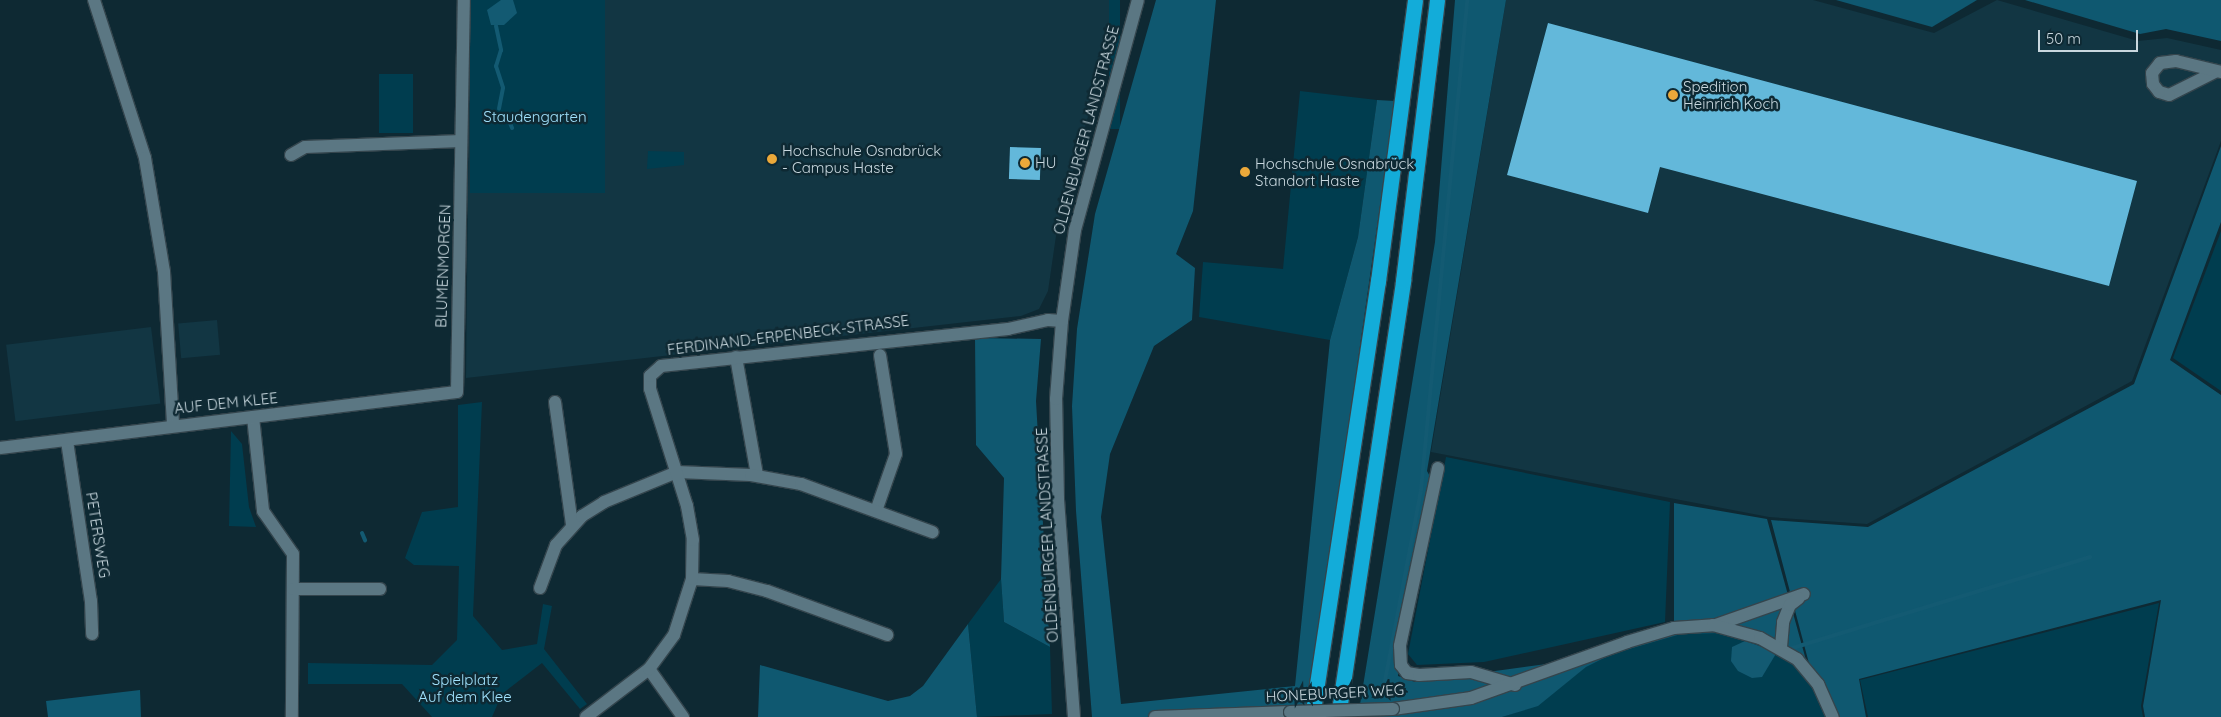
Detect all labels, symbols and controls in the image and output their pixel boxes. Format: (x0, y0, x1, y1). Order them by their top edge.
scale bar (2041, 20, 2141, 52)
street label: OLDENBURGER LANDSTRASSE (1049, 24, 1123, 236)
text: 50 m (2046, 29, 2081, 48)
place label: Spedition Heinrich Koch (1683, 77, 1779, 112)
marker: Spedition Heinrich Koch (1667, 89, 1679, 101)
park label: Staudengarten (483, 108, 587, 126)
place label: Hochschule Osnabrück - Campus Haste (782, 141, 941, 176)
marker: Hochschule Osnabrück - Campus Haste (766, 153, 778, 165)
place label: HU (1035, 154, 1056, 172)
place label: Hochschule Osnabrück Standort Haste (1255, 154, 1414, 189)
marker: HU (1019, 157, 1031, 169)
marker: Hochschule Osnabrück Standort Haste (1239, 166, 1251, 178)
street label: BLUMENMORGEN (432, 204, 454, 328)
street label: FERDINAND-ERPENBECK-STRASSE (666, 311, 910, 359)
street label: AUF DEM KLEE (173, 389, 279, 417)
street label: OLDENBURGER LANDSTRASSE (1032, 427, 1062, 643)
street label: PETERSWEG (82, 491, 114, 579)
park label: Spielplatz Auf dem Klee (418, 670, 512, 705)
street label: HONEBURGER WEG (1265, 680, 1405, 706)

